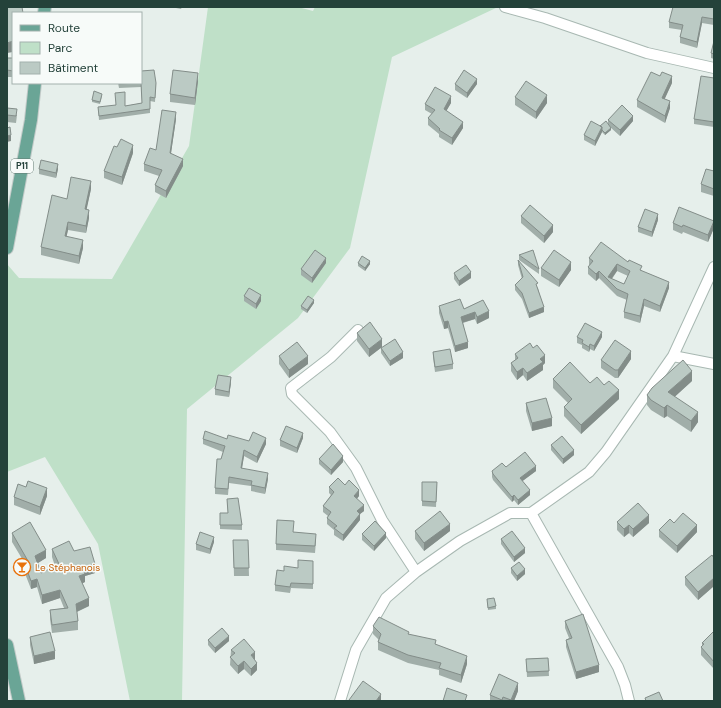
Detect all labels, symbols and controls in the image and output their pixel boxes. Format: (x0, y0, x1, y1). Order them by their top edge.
legend (12, 12, 142, 84)
text: Route (48, 20, 80, 36)
text: Parc (48, 40, 72, 56)
text: Bâtiment (48, 60, 99, 76)
road number: P11 (11, 159, 33, 173)
bar icon: Le Stéphanois (12, 557, 32, 577)
place label: Le Stéphanois (35, 561, 100, 574)

